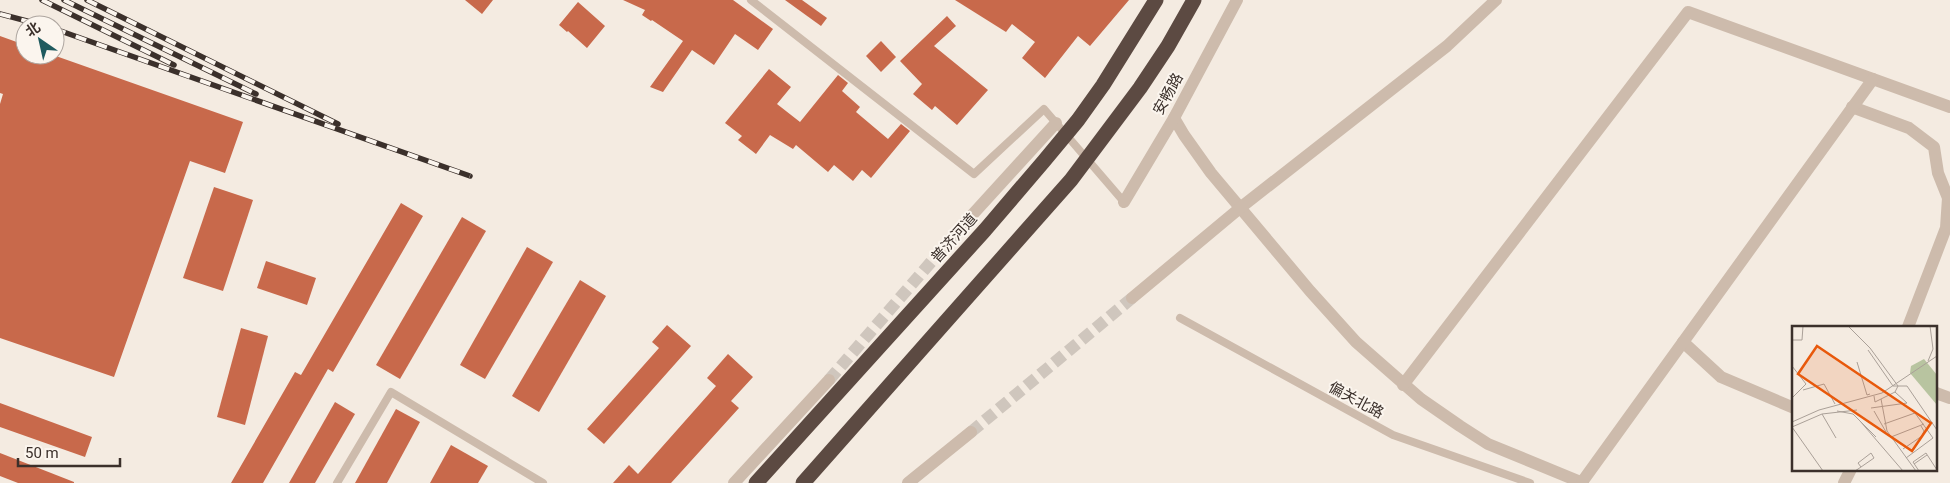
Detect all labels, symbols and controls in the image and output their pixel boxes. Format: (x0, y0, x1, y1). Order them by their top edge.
north arrow (15, 15, 65, 65)
text: 北 (22, 19, 43, 40)
street label: 安畅路 (1149, 70, 1187, 118)
street label: 普济河道 (927, 210, 981, 266)
inset map (1792, 326, 1938, 470)
street label: 偏关北路 (1325, 378, 1387, 422)
scale bar (18, 436, 120, 468)
text: 50 m (25, 444, 59, 462)

